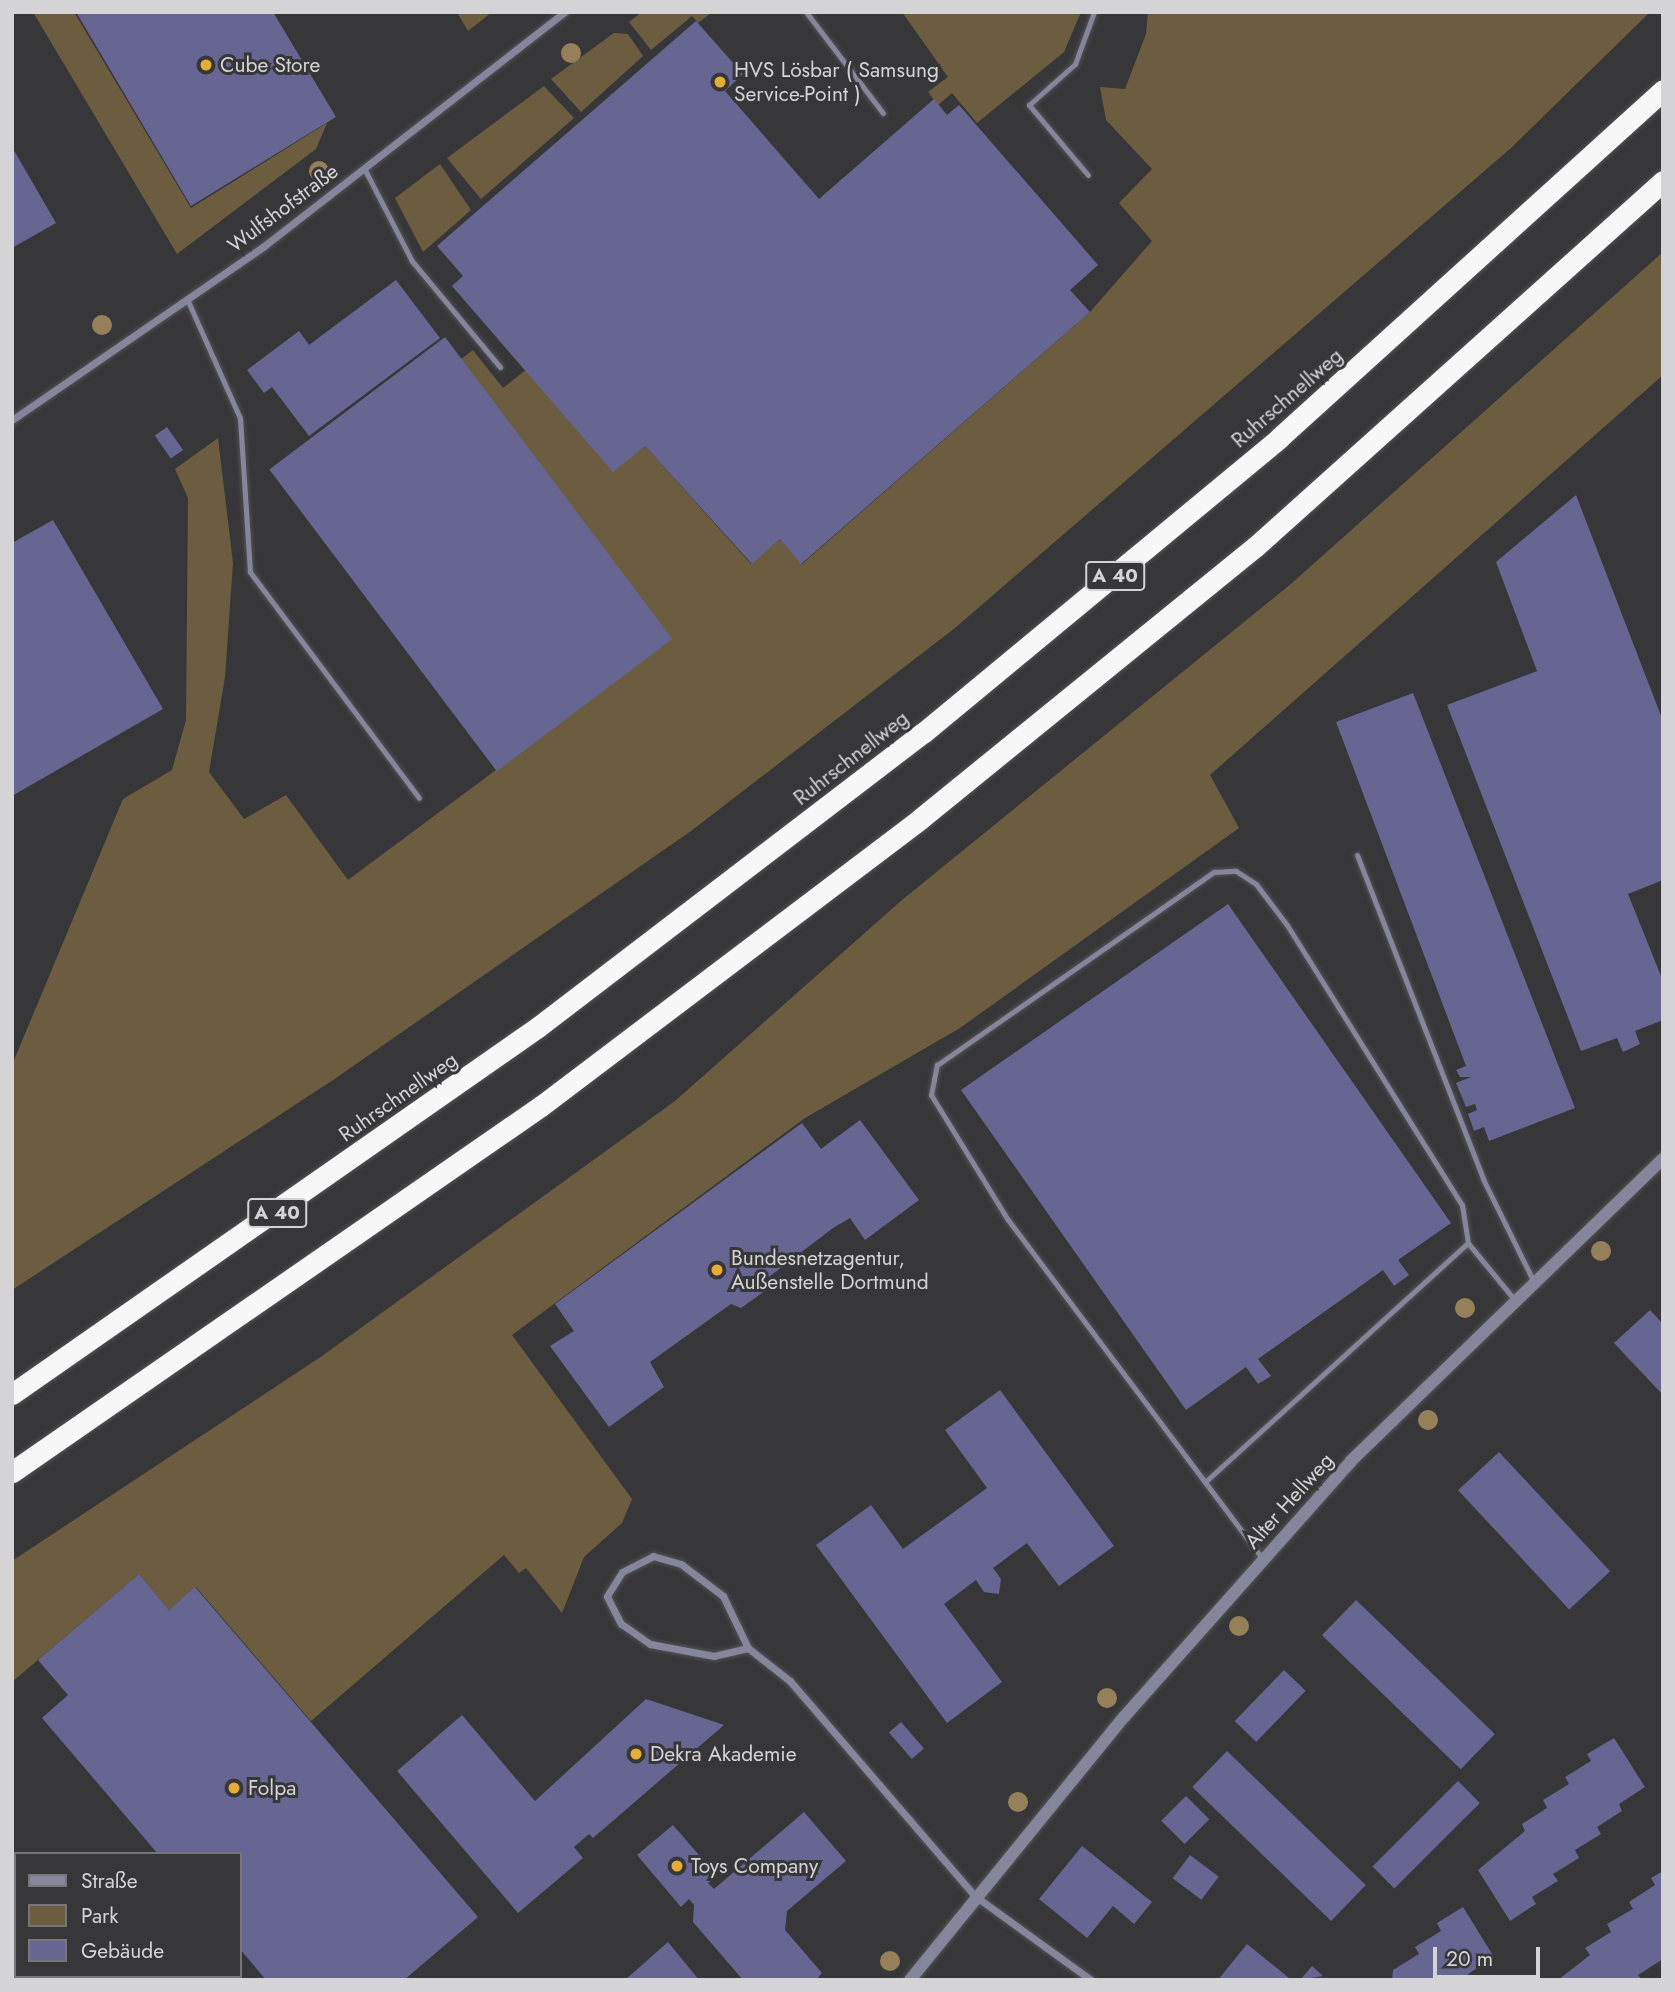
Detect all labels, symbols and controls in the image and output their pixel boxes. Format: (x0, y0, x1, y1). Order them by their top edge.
place label: Cube Store (220, 52, 320, 78)
marker: Cube Store (198, 57, 214, 73)
place label: HVS Lösbar ( Samsung Service-Point ) (734, 57, 939, 107)
marker: HVS Lösbar ( Samsung Service-Point ) (712, 74, 728, 90)
street label: Wulfshofstraße (223, 158, 343, 258)
street label: Ruhrschnellweg (1226, 343, 1348, 453)
road number: A 40 (1084, 561, 1146, 592)
street label: Ruhrschnellweg (789, 705, 913, 811)
street label: Ruhrschnellweg (334, 1047, 462, 1147)
road number: A 40 (246, 1198, 308, 1228)
place label: Bundesnetzagentur, Außenstelle Dortmund (731, 1245, 929, 1295)
marker: Bundesnetzagentur, Außenstelle Dortmund (709, 1262, 725, 1278)
street label: Alter Hellweg (1239, 1448, 1339, 1554)
place label: Dekra Akademie (650, 1741, 797, 1767)
marker: Dekra Akademie (628, 1746, 644, 1762)
place label: Folpa (248, 1775, 296, 1801)
marker: Folpa (226, 1780, 242, 1796)
legend (14, 1852, 242, 1978)
place label: Toys Company (691, 1853, 818, 1879)
marker: Toys Company (669, 1858, 685, 1874)
text: Straße (81, 1866, 138, 1896)
text: Park (81, 1901, 118, 1931)
scale bar (1437, 1932, 1544, 1976)
text: Gebäude (81, 1936, 164, 1966)
text: 20 m (1446, 1944, 1493, 1974)

